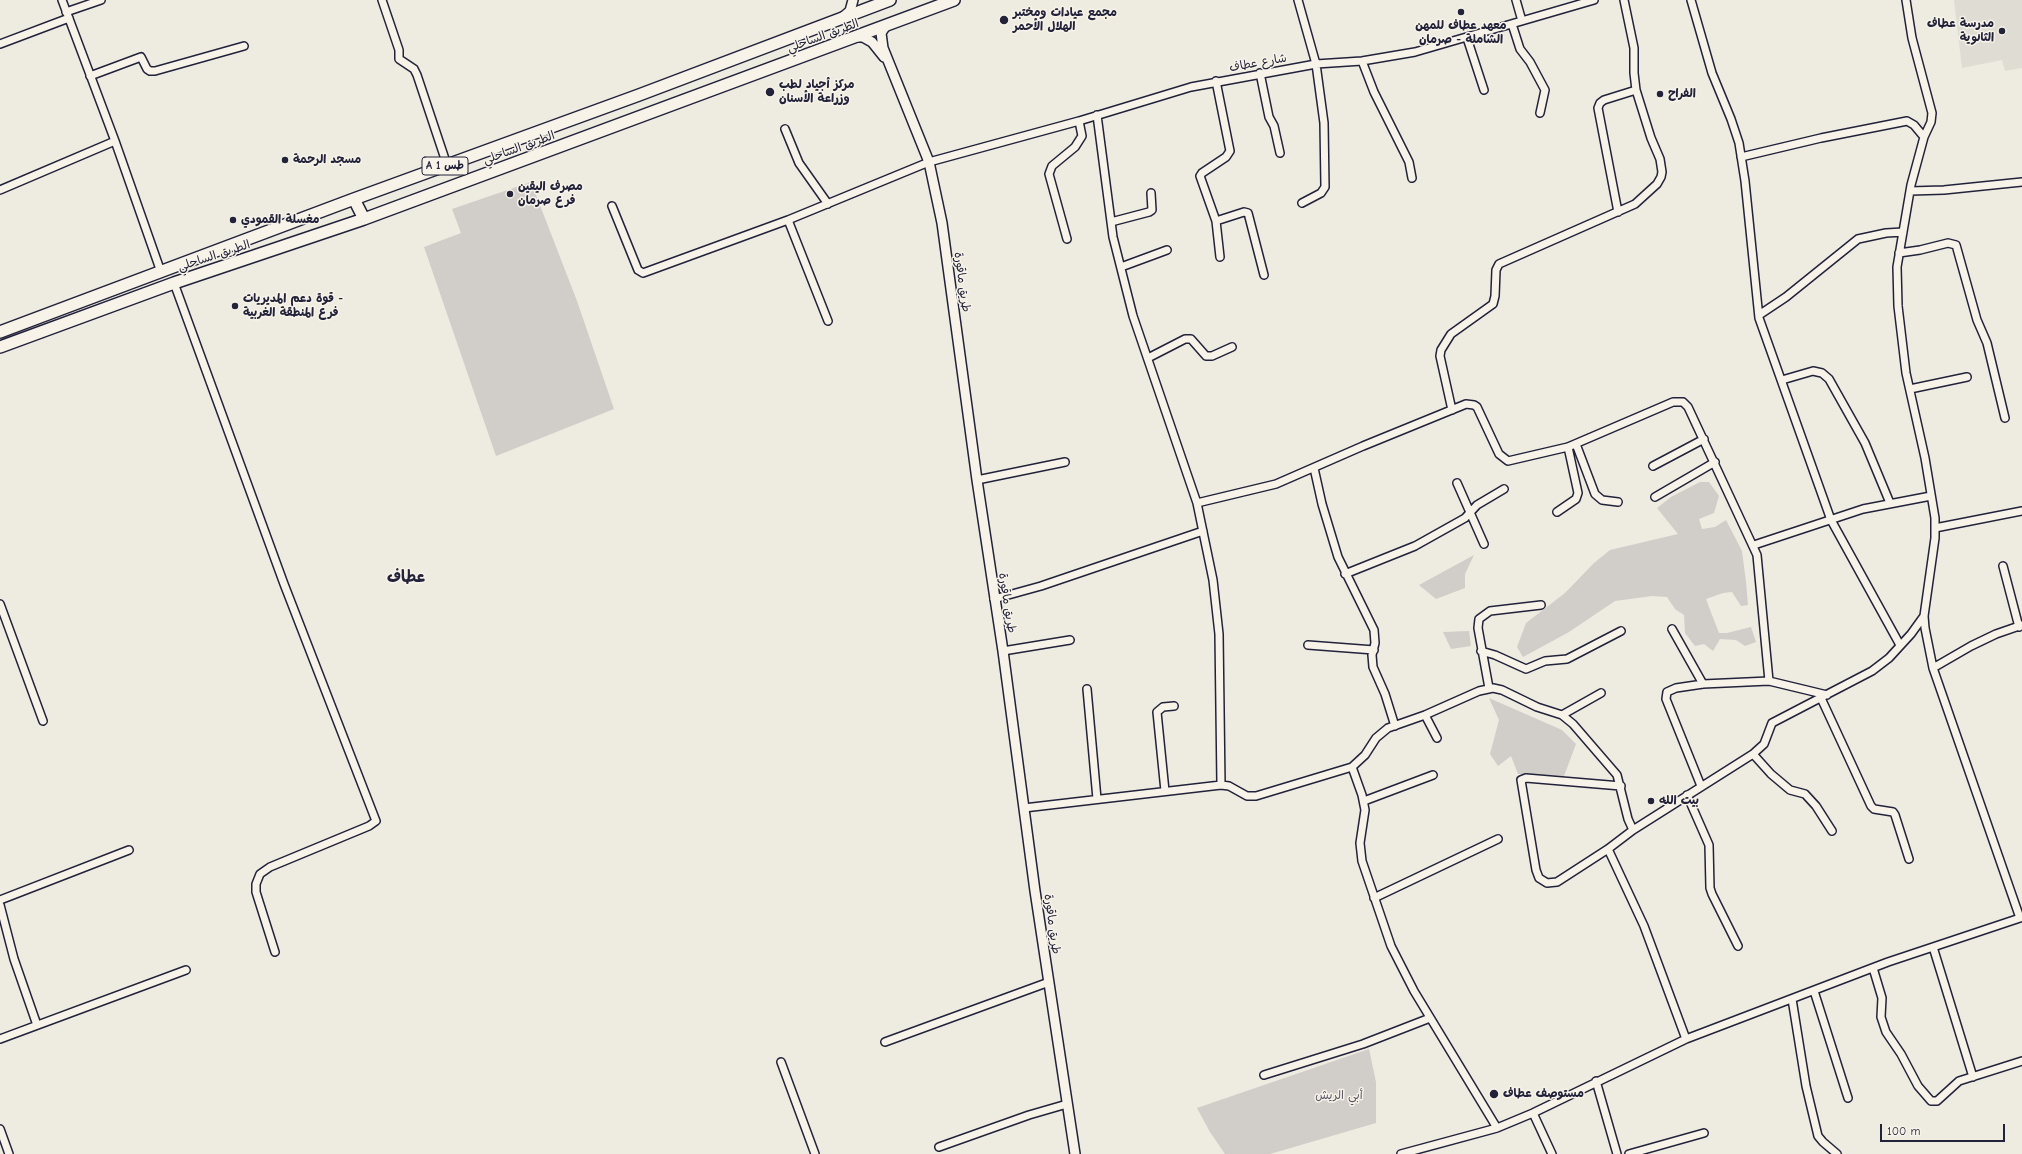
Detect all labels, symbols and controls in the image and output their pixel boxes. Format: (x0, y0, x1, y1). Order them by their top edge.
place label: مجمع عيادات ومختبر الهلال الأحمر (1013, 6, 1117, 34)
marker: معهد عطاف للمهن الشاملة - صرمان (1456, 7, 1466, 17)
marker: مجمع عيادات ومختبر الهلال الأحمر (998, 14, 1010, 26)
street label: الطريق الساحلي (785, 16, 861, 56)
place label: مدرسة عطاف الثانوية (1927, 17, 1994, 45)
place label: معهد عطاف للمهن الشاملة - صرمان (1415, 19, 1507, 47)
marker: مدرسة عطاف الثانوية (1997, 26, 2007, 36)
street label: شارع عطاف (1228, 51, 1288, 75)
place label: مركز أجياد لطب وزراعة الأسنان (779, 78, 854, 106)
marker: مركز أجياد لطب وزراعة الأسنان (764, 86, 776, 98)
place label: الفراح (1668, 87, 1696, 101)
marker: الفراح (1655, 89, 1665, 99)
street label: الطريق الساحلي (481, 128, 557, 168)
place label: مسجد الرحمة (293, 153, 361, 167)
marker: مسجد الرحمة (280, 155, 290, 165)
road number: A 1 طس (422, 157, 468, 175)
place label: مصرف اليقين فرع صرمان (518, 180, 583, 208)
marker: مصرف اليقين فرع صرمان (505, 189, 515, 199)
place label: مغسلة القمودي (241, 213, 319, 227)
marker: مغسلة القمودي (228, 215, 238, 225)
street label: الطريق الساحلي (176, 238, 252, 274)
street label: طريق ماقورة (951, 251, 973, 313)
place label: قوة دعم المديريات - فرع المنطقة الغربية (243, 292, 343, 320)
marker: قوة دعم المديريات - فرع المنطقة الغربية (230, 301, 240, 311)
district label: عطاف (387, 567, 425, 587)
street label: طريق ماقورة (995, 572, 1019, 634)
place label: بيت الله (1659, 794, 1699, 808)
marker: بيت الله (1646, 796, 1656, 806)
street label: طريق ماقورة (1041, 893, 1063, 955)
place label: مستوصف عطاف (1503, 1087, 1584, 1101)
marker: مستوصف عطاف (1488, 1088, 1500, 1100)
park label: أبي الريش (1315, 1089, 1363, 1103)
scale bar (1882, 1116, 2007, 1142)
text: 100 m (1887, 1124, 1920, 1138)

